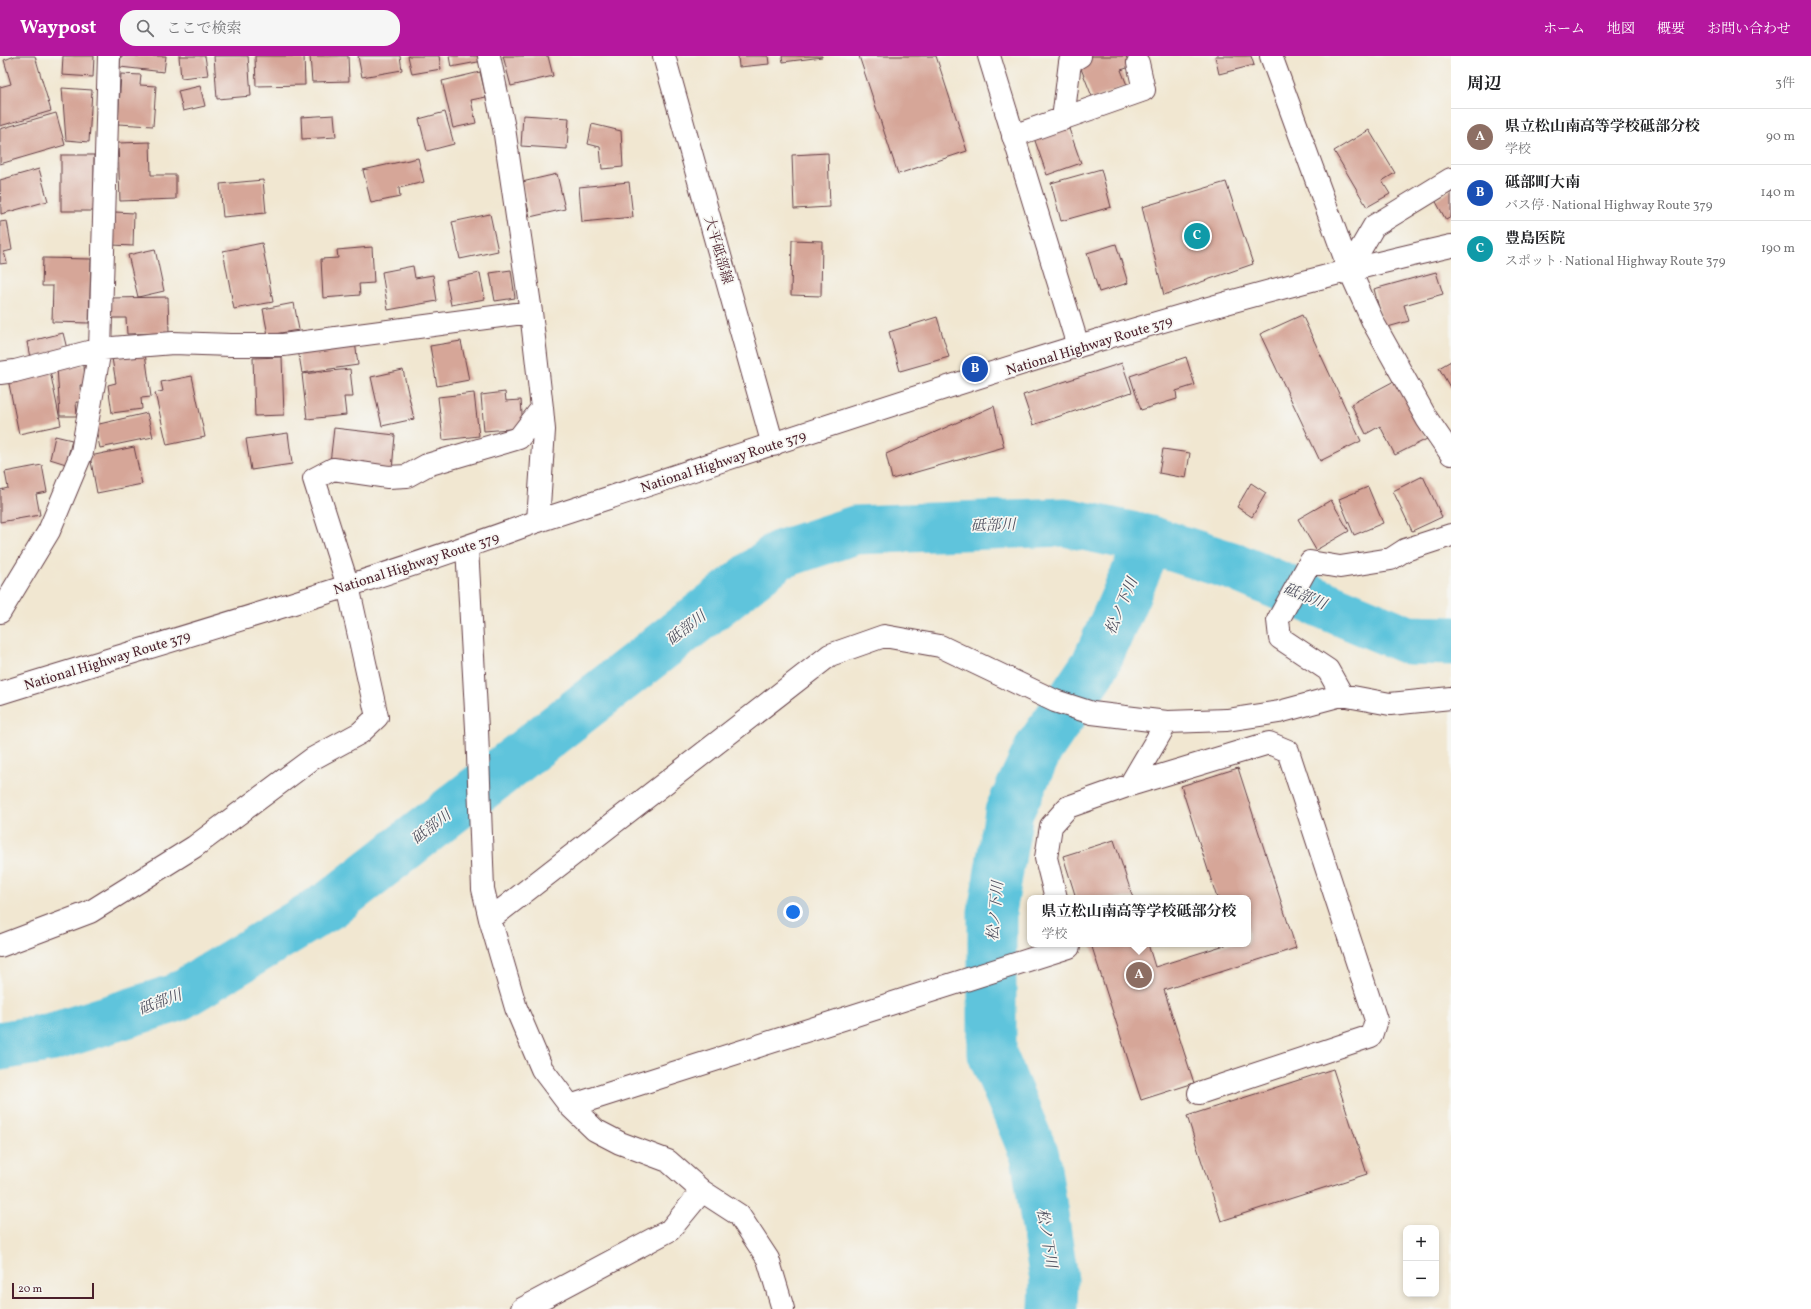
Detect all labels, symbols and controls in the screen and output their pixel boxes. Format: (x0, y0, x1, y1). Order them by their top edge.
search box (120, 10, 400, 46)
text: Waypost (20, 15, 96, 41)
icon: search (134, 17, 156, 39)
text: ここで検索 (166, 19, 241, 40)
text: ホーム (1543, 20, 1585, 39)
text: 地図 (1607, 20, 1635, 39)
text: 概要 (1657, 20, 1685, 39)
text: お問い合わせ (1707, 20, 1791, 39)
text: 周辺 (1467, 73, 1501, 96)
text: 3件 (1775, 75, 1795, 93)
text: 県立松山南高等学校砥部分校 (1505, 117, 1700, 138)
text: A (1475, 128, 1485, 146)
text: 90 m (1766, 128, 1795, 146)
text: 学校 (1505, 141, 1531, 159)
text: 砥部町大南 (1505, 173, 1580, 194)
text: B (1476, 184, 1484, 202)
text: 140 m (1761, 184, 1795, 202)
text: バス停 · National Highway Route 379 (1505, 197, 1712, 215)
street label: 大平砥部線 (699, 214, 736, 287)
pin: C (1184, 221, 1210, 251)
text: 豊島医院 (1505, 229, 1565, 250)
text: C (1476, 240, 1484, 258)
text: 190 m (1761, 240, 1795, 258)
text: スポット · National Highway Route 379 (1505, 253, 1725, 271)
street label: National Highway Route 379 (1004, 312, 1175, 381)
pin: B (962, 354, 988, 384)
street label: National Highway Route 379 (638, 427, 809, 498)
water label: 砥部川 (970, 515, 1018, 538)
street label: National Highway Route 379 (331, 529, 502, 600)
water label: 松ノ下川 (1101, 573, 1145, 638)
water label: 砥部川 (1280, 579, 1331, 617)
water label: 砥部川 (663, 606, 713, 651)
street label: National Highway Route 379 (22, 627, 193, 696)
water label: 砥部川 (408, 805, 458, 850)
water label: 松ノ下川 (983, 878, 1010, 942)
popup (1027, 895, 1251, 947)
your location (783, 902, 803, 922)
text: 県立松山南高等学校砥部分校 (1041, 902, 1237, 923)
text: 学校 (1041, 926, 1068, 944)
pin: A (1126, 960, 1152, 990)
water label: 砥部川 (136, 985, 187, 1021)
water label: 松ノ下川 (1030, 1207, 1061, 1271)
map controls (1403, 1225, 1439, 1297)
button: + (1403, 1225, 1439, 1261)
button: − (1403, 1261, 1439, 1297)
scale bar (12, 1281, 94, 1300)
text: 20 m (18, 1282, 42, 1297)

